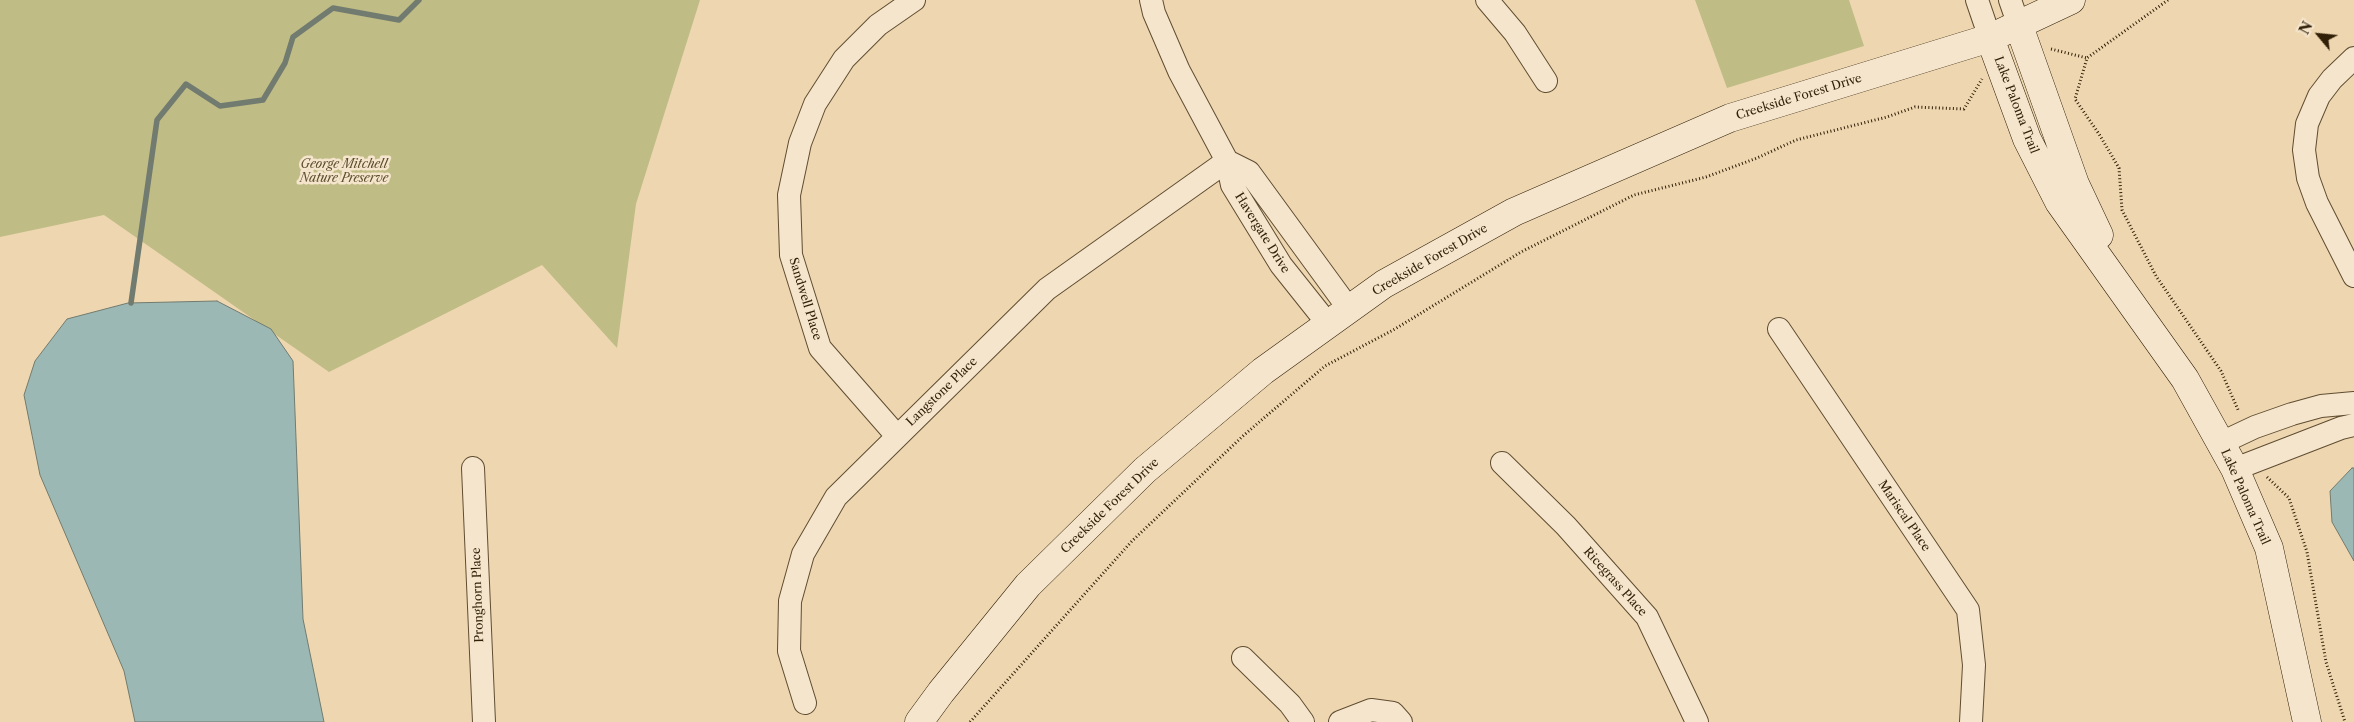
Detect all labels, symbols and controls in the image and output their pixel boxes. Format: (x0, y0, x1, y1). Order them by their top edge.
north arrow (2294, 10, 2344, 60)
text: N (2295, 18, 2317, 38)
street label: Lake Paloma Trail (1991, 54, 2041, 156)
street label: Creekside Forest Drive (1734, 71, 1864, 123)
park label: George Mitchell Nature Preserve (300, 158, 388, 186)
street label: Havergate Drive (1232, 190, 1292, 276)
street label: Creekside Forest Drive (1370, 221, 1490, 299)
street label: Sandwell Place (786, 256, 824, 342)
street label: Langstone Place (904, 355, 980, 429)
street label: Lake Paloma Trail (2217, 447, 2273, 547)
street label: Creekside Forest Drive (1058, 455, 1162, 557)
street label: Mariscal Place (1875, 478, 1933, 554)
street label: Ricegrass Place (1580, 545, 1650, 619)
street label: Pronghorn Place (469, 547, 487, 643)

